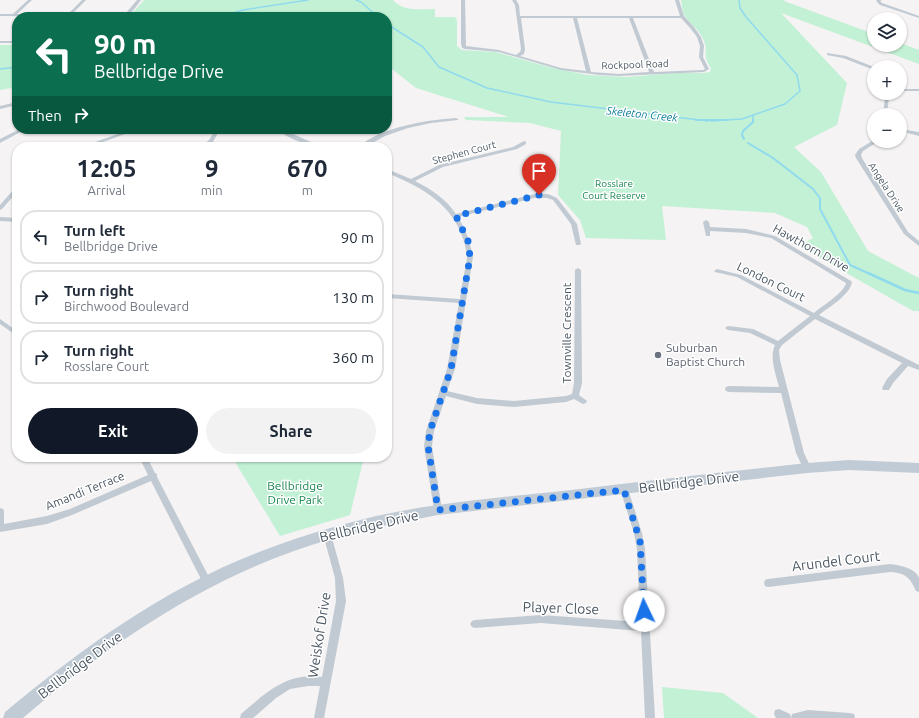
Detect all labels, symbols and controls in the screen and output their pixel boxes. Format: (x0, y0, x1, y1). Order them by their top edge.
map controls (867, 12, 907, 148)
button: layers (867, 12, 907, 52)
icon: left (28, 28, 80, 80)
text: 90 m (94, 28, 156, 59)
street label: Rockpool Road (601, 58, 669, 71)
button: + (867, 60, 907, 100)
text: Bellbridge Drive (94, 61, 224, 81)
icon: right (70, 104, 92, 126)
water label: Skeleton Creek (605, 104, 679, 124)
text: Then (28, 107, 62, 124)
button: − (867, 108, 907, 148)
street label: Stephen Court (431, 139, 497, 166)
pin (522, 154, 556, 195)
text: 12:05 (76, 155, 136, 182)
text: 9 (205, 155, 218, 182)
text: 670 (287, 155, 328, 182)
icon: arrive (528, 160, 550, 182)
street label: Angela Drive (866, 160, 907, 214)
park label: Rosslare Court Reserve (582, 178, 646, 201)
text: Arrival (87, 183, 125, 197)
text: min (201, 183, 223, 197)
text: m (302, 183, 313, 197)
street label: Hawthorn Drive (771, 221, 852, 274)
text: Turn left (64, 222, 125, 239)
icon: left (30, 226, 52, 248)
text: 90 m (341, 229, 374, 246)
text: Bellbridge Drive (64, 239, 158, 253)
street label: London Court (735, 259, 808, 304)
text: Turn right (64, 282, 134, 299)
street label: Townville Crescent (560, 282, 573, 384)
icon: right (30, 286, 52, 308)
text: 130 m (332, 289, 374, 306)
text: Birchwood Boulevard (64, 299, 189, 313)
place label: Suburban Baptist Church (666, 341, 745, 368)
text: Turn right (64, 342, 134, 359)
icon: right (30, 346, 52, 368)
text: 360 m (332, 349, 374, 366)
marker: Suburban Baptist Church (653, 350, 663, 360)
text: Rosslare Court (64, 359, 149, 373)
button: Exit (28, 408, 198, 454)
button: Share (206, 408, 376, 454)
street label: Bellbridge Drive (638, 468, 740, 496)
street label: Amandi Terrace (43, 469, 126, 512)
park label: Bellbridge Drive Park (267, 479, 323, 506)
street label: Bellbridge Drive (318, 507, 420, 545)
street label: Arundel Court (791, 548, 882, 574)
position arrow (623, 590, 665, 632)
street label: Weiskof Drive (304, 591, 334, 679)
street label: Player Close (523, 599, 599, 617)
street label: Bellbridge Drive (35, 628, 125, 702)

